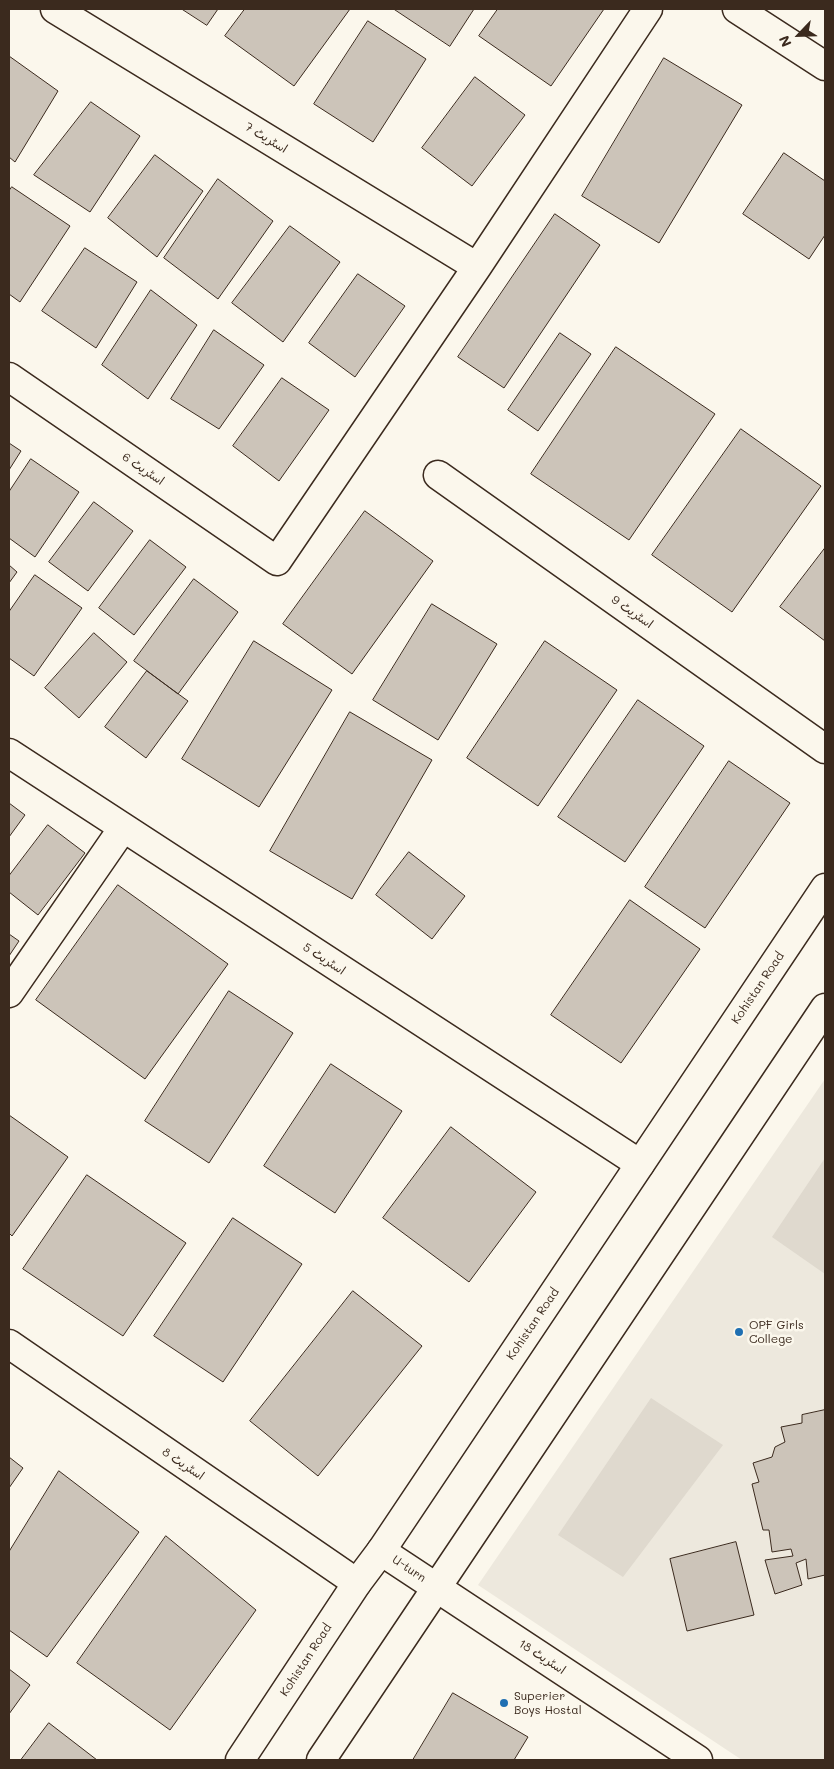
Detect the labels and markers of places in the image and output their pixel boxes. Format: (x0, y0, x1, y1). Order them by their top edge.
place label: OPF Girls College (749, 1318, 804, 1346)
marker: OPF Girls College (733, 1326, 745, 1338)
place label: Superier Boys Hostal (514, 1689, 582, 1717)
marker: Superier Boys Hostal (498, 1697, 510, 1709)

